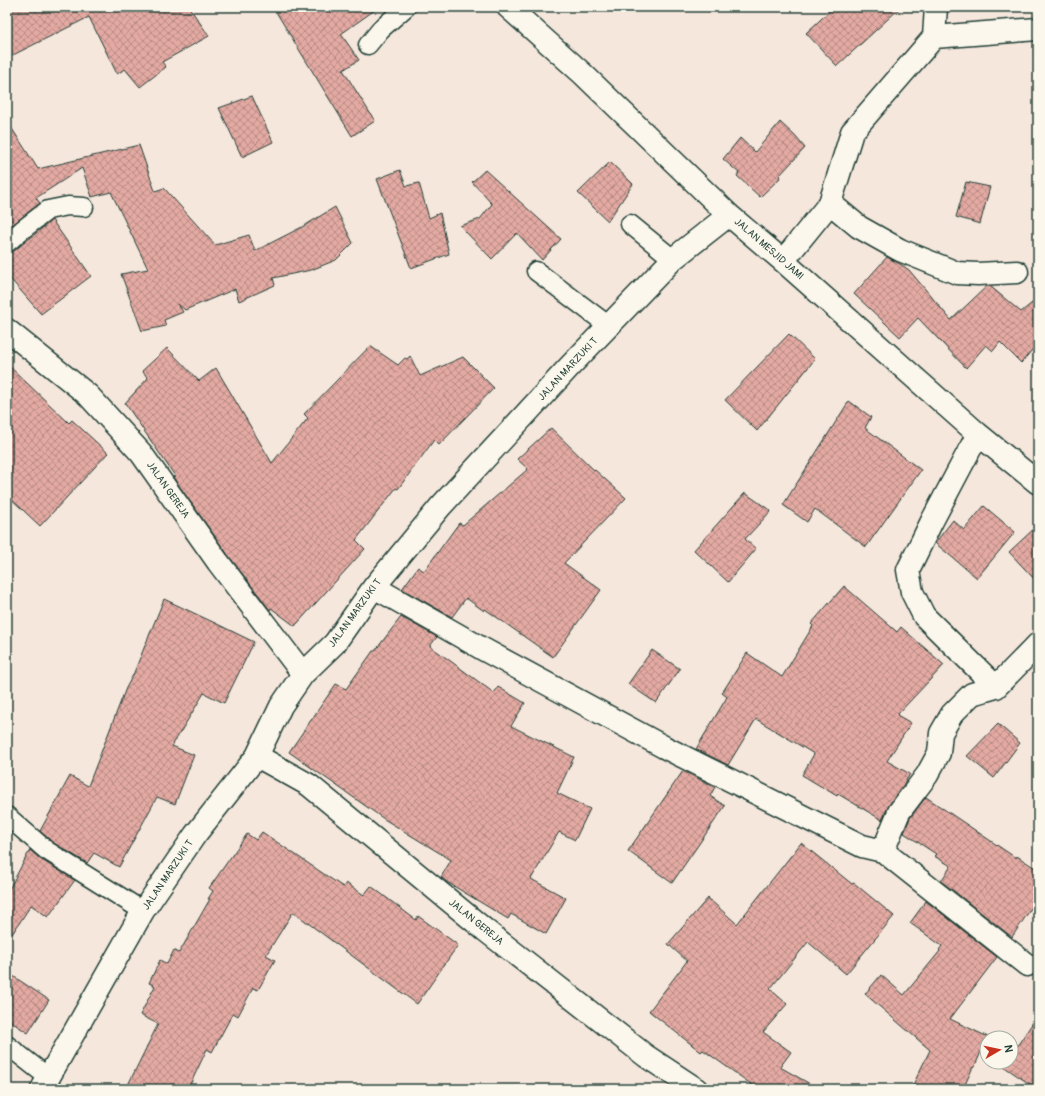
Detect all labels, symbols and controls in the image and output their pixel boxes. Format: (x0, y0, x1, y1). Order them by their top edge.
street label: JALAN MESJID JAMI (732, 216, 806, 282)
street label: JALAN MARZUKI T (536, 335, 601, 403)
street label: JALAN GEREJA (144, 459, 192, 521)
street label: JALAN MARZUKI T (326, 576, 384, 650)
street label: JALAN MARZUKI T (140, 837, 196, 912)
street label: JALAN GEREJA (446, 896, 506, 948)
north arrow (979, 1030, 1019, 1070)
text: N (1001, 1044, 1015, 1054)

